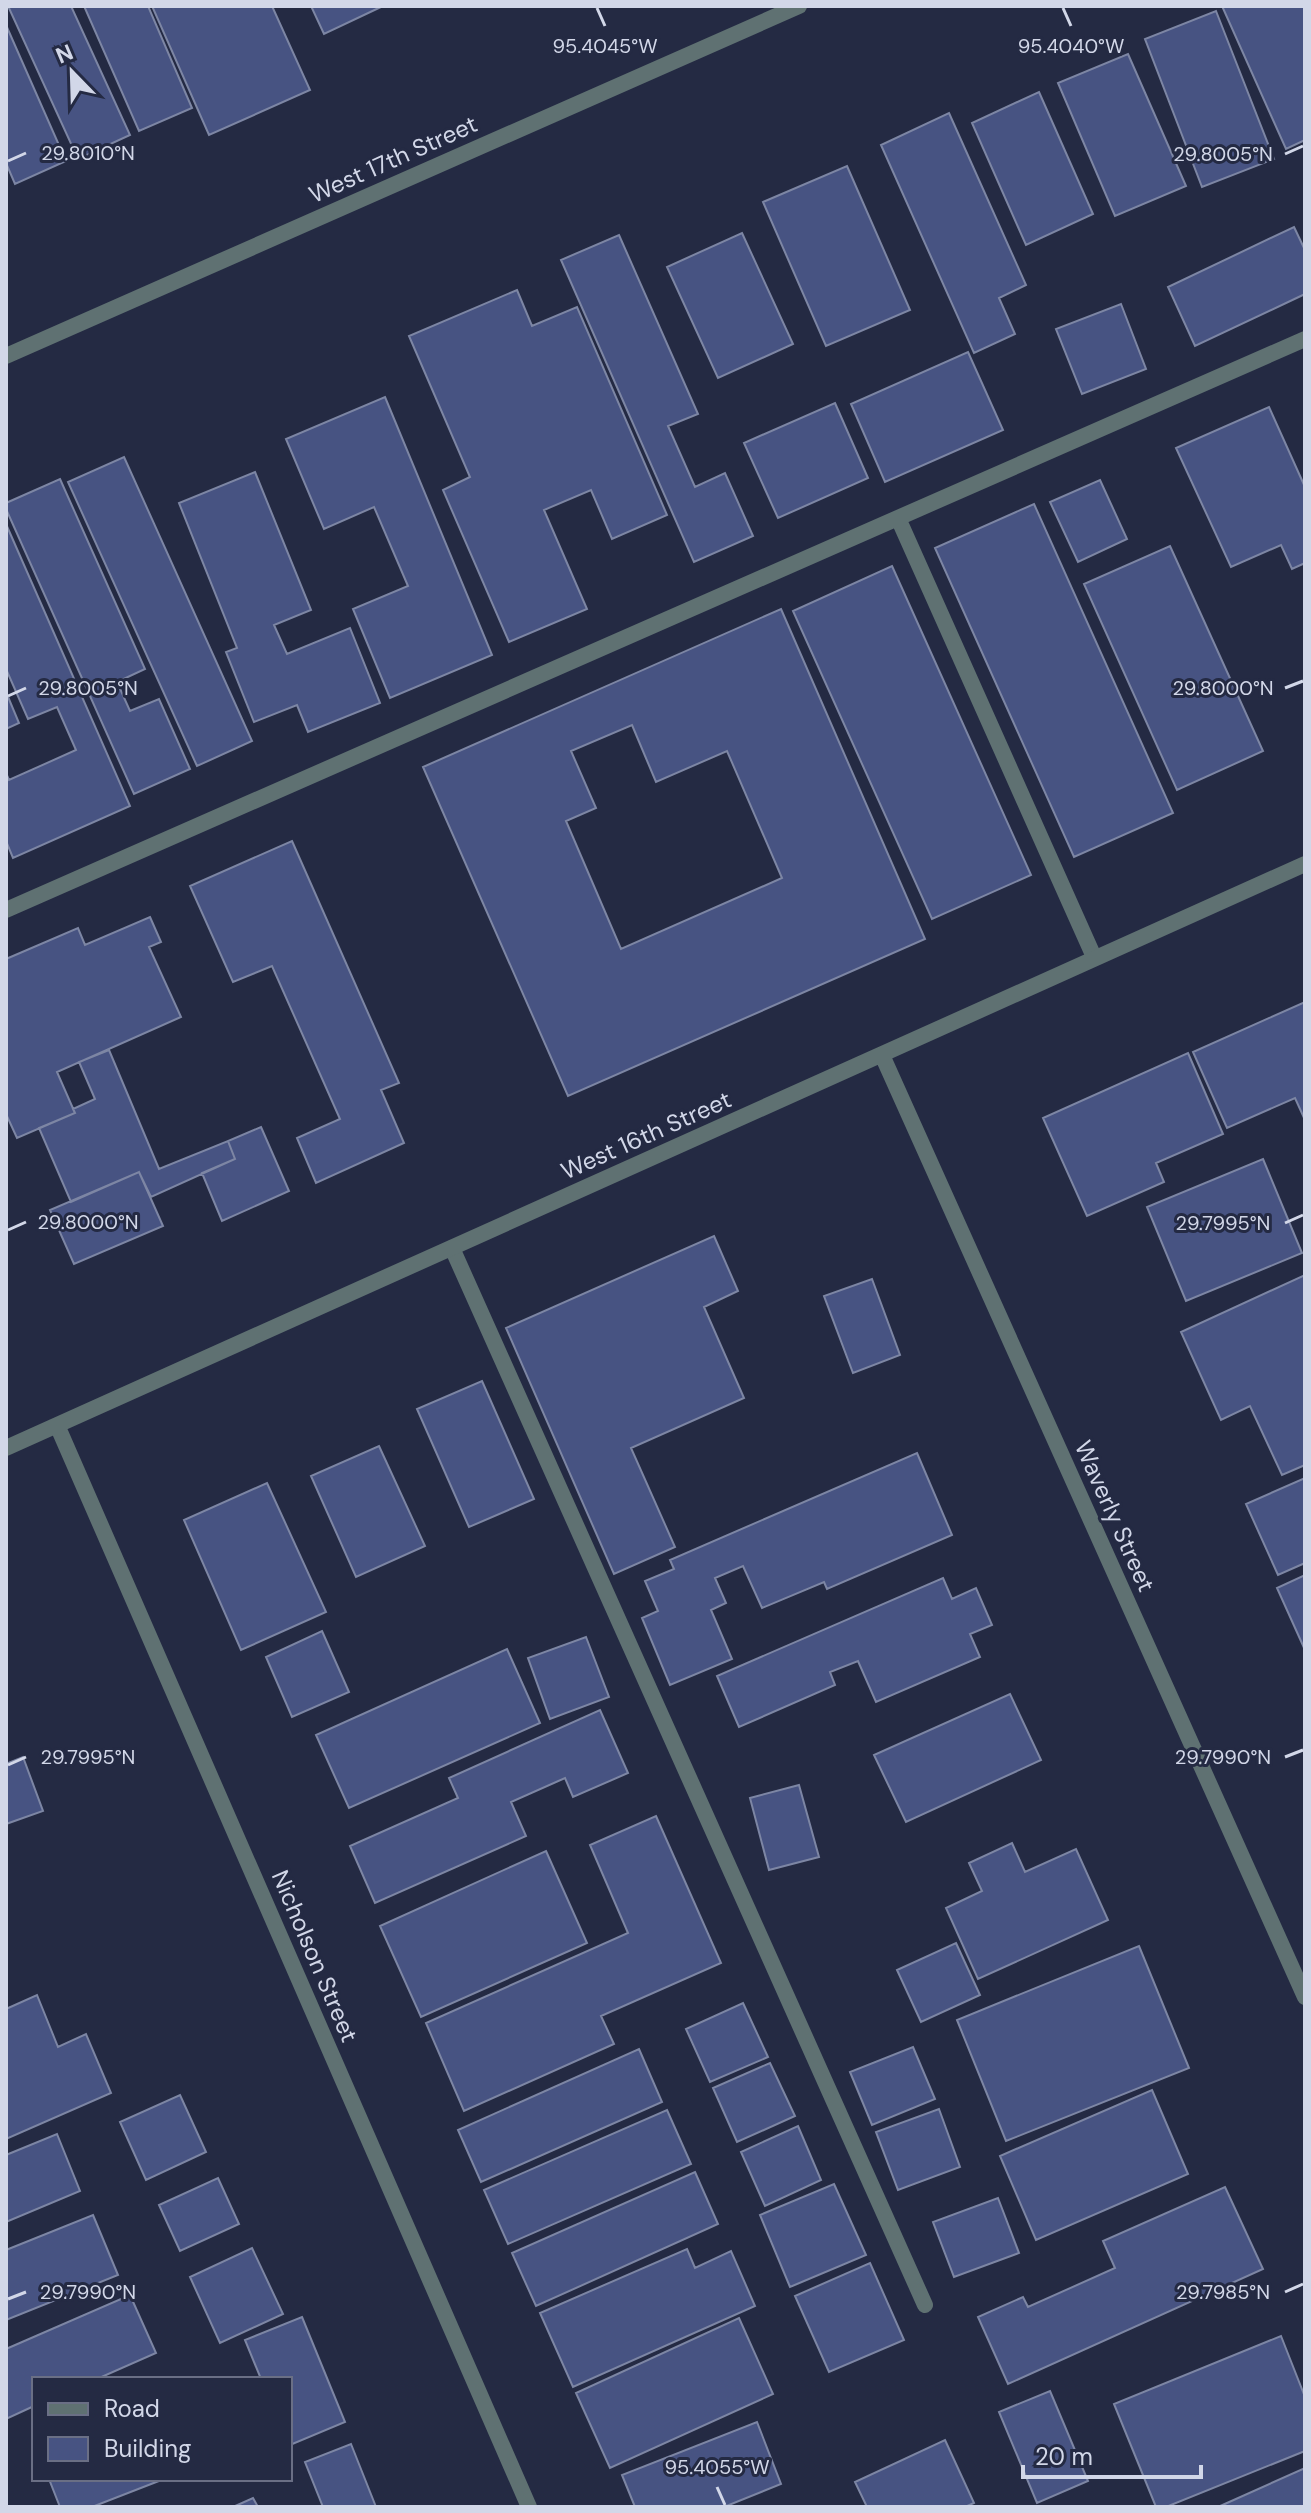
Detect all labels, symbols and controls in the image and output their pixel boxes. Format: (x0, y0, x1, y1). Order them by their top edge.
north arrow (32, 32, 112, 112)
text: 95.4045°W (552, 33, 658, 59)
text: 95.4040°W (1018, 33, 1124, 59)
text: N (51, 38, 77, 71)
street label: West 17th Street (304, 108, 482, 210)
text: 29.8010°N (41, 140, 135, 166)
text: 29.8005°N (1173, 141, 1273, 167)
text: 29.8005°N (38, 675, 138, 701)
text: 29.8000°N (1172, 675, 1274, 701)
street label: West 16th Street (556, 1084, 736, 1186)
text: 29.8000°N (37, 1209, 139, 1235)
text: 29.7995°N (1176, 1210, 1270, 1236)
street label: Waverly Street (1068, 1436, 1162, 1596)
text: 29.7995°N (41, 1744, 135, 1770)
text: 29.7990°N (1175, 1744, 1271, 1770)
street label: Nicholson Street (265, 1865, 365, 2047)
text: 29.7990°N (40, 2279, 136, 2305)
text: 29.7985°N (1176, 2279, 1270, 2305)
legend (32, 2377, 292, 2481)
text: Road (104, 2393, 160, 2424)
scale bar (1023, 2429, 1201, 2479)
text: Building (104, 2433, 191, 2464)
text: 20 m (1035, 2441, 1093, 2472)
text: 95.4055°W (664, 2454, 770, 2480)

